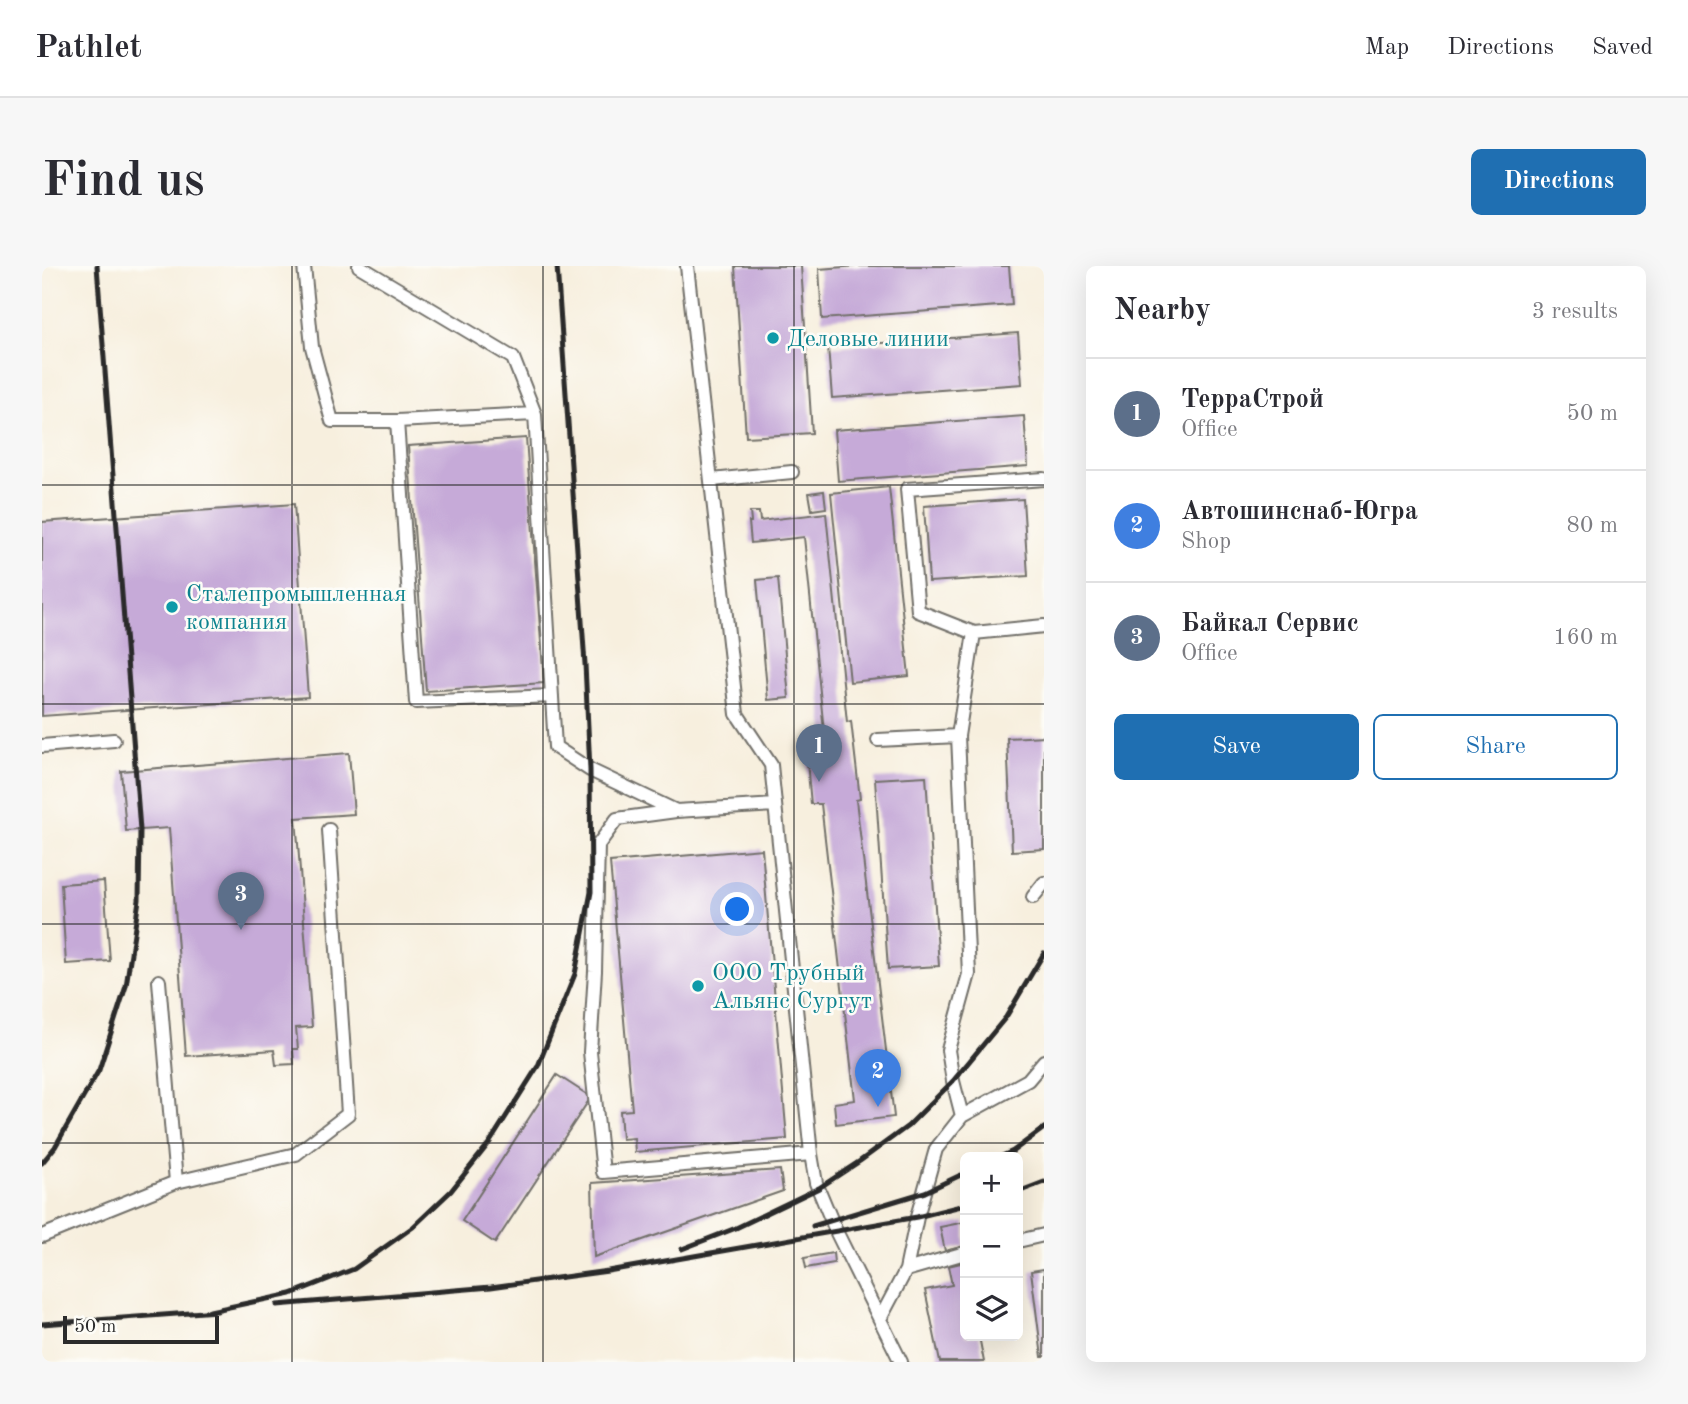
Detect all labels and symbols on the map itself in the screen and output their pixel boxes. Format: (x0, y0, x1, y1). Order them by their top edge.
place label: Деловые линии (787, 328, 949, 352)
marker: Деловые линии (765, 330, 781, 346)
place label: Сталепромышленная компания (186, 583, 406, 635)
marker: Сталепромышленная компания (164, 599, 180, 615)
pin: 1 (796, 724, 842, 782)
pin: 3 (218, 872, 264, 930)
your location (720, 892, 754, 926)
place label: ООО Трубный Альянс Сургут (712, 962, 872, 1014)
marker: ООО Трубный Альянс Сургут (690, 978, 706, 994)
pin: 2 (855, 1049, 901, 1107)
scale bar (63, 1313, 219, 1345)

